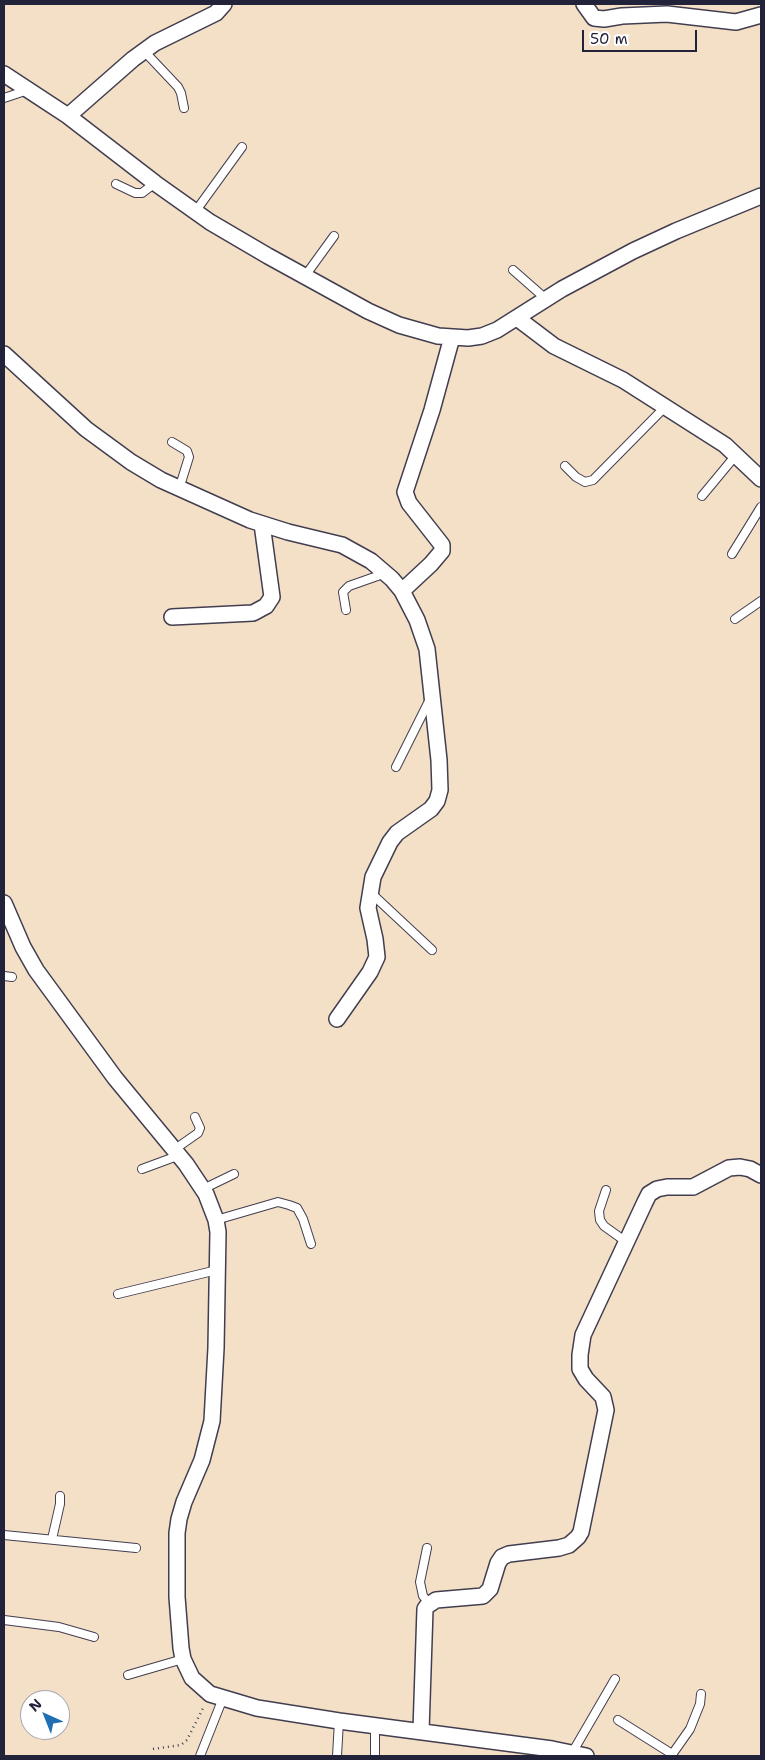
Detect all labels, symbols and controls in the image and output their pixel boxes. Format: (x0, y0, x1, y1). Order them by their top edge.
scale bar (585, 20, 700, 52)
text: 50 m (590, 29, 628, 49)
north arrow (20, 1690, 70, 1740)
text: N (25, 1695, 46, 1715)

